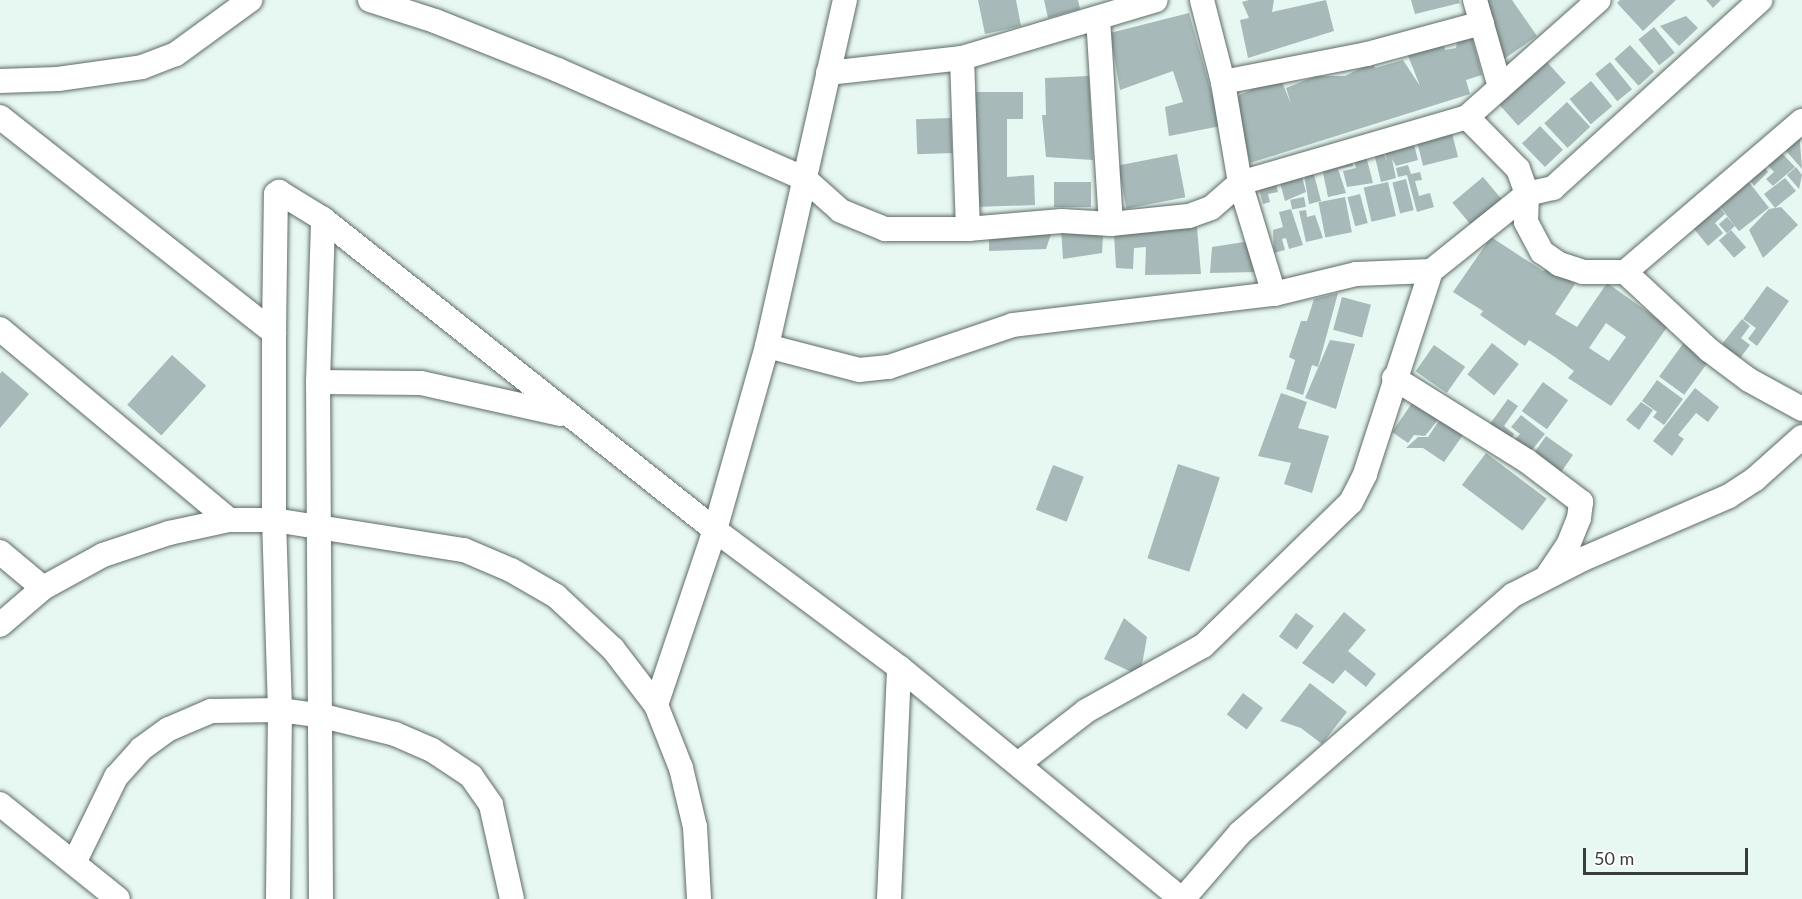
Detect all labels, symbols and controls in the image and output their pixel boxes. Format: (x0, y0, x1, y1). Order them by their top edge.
scale bar (1586, 836, 1751, 874)
text: 50 m (1594, 847, 1634, 869)

